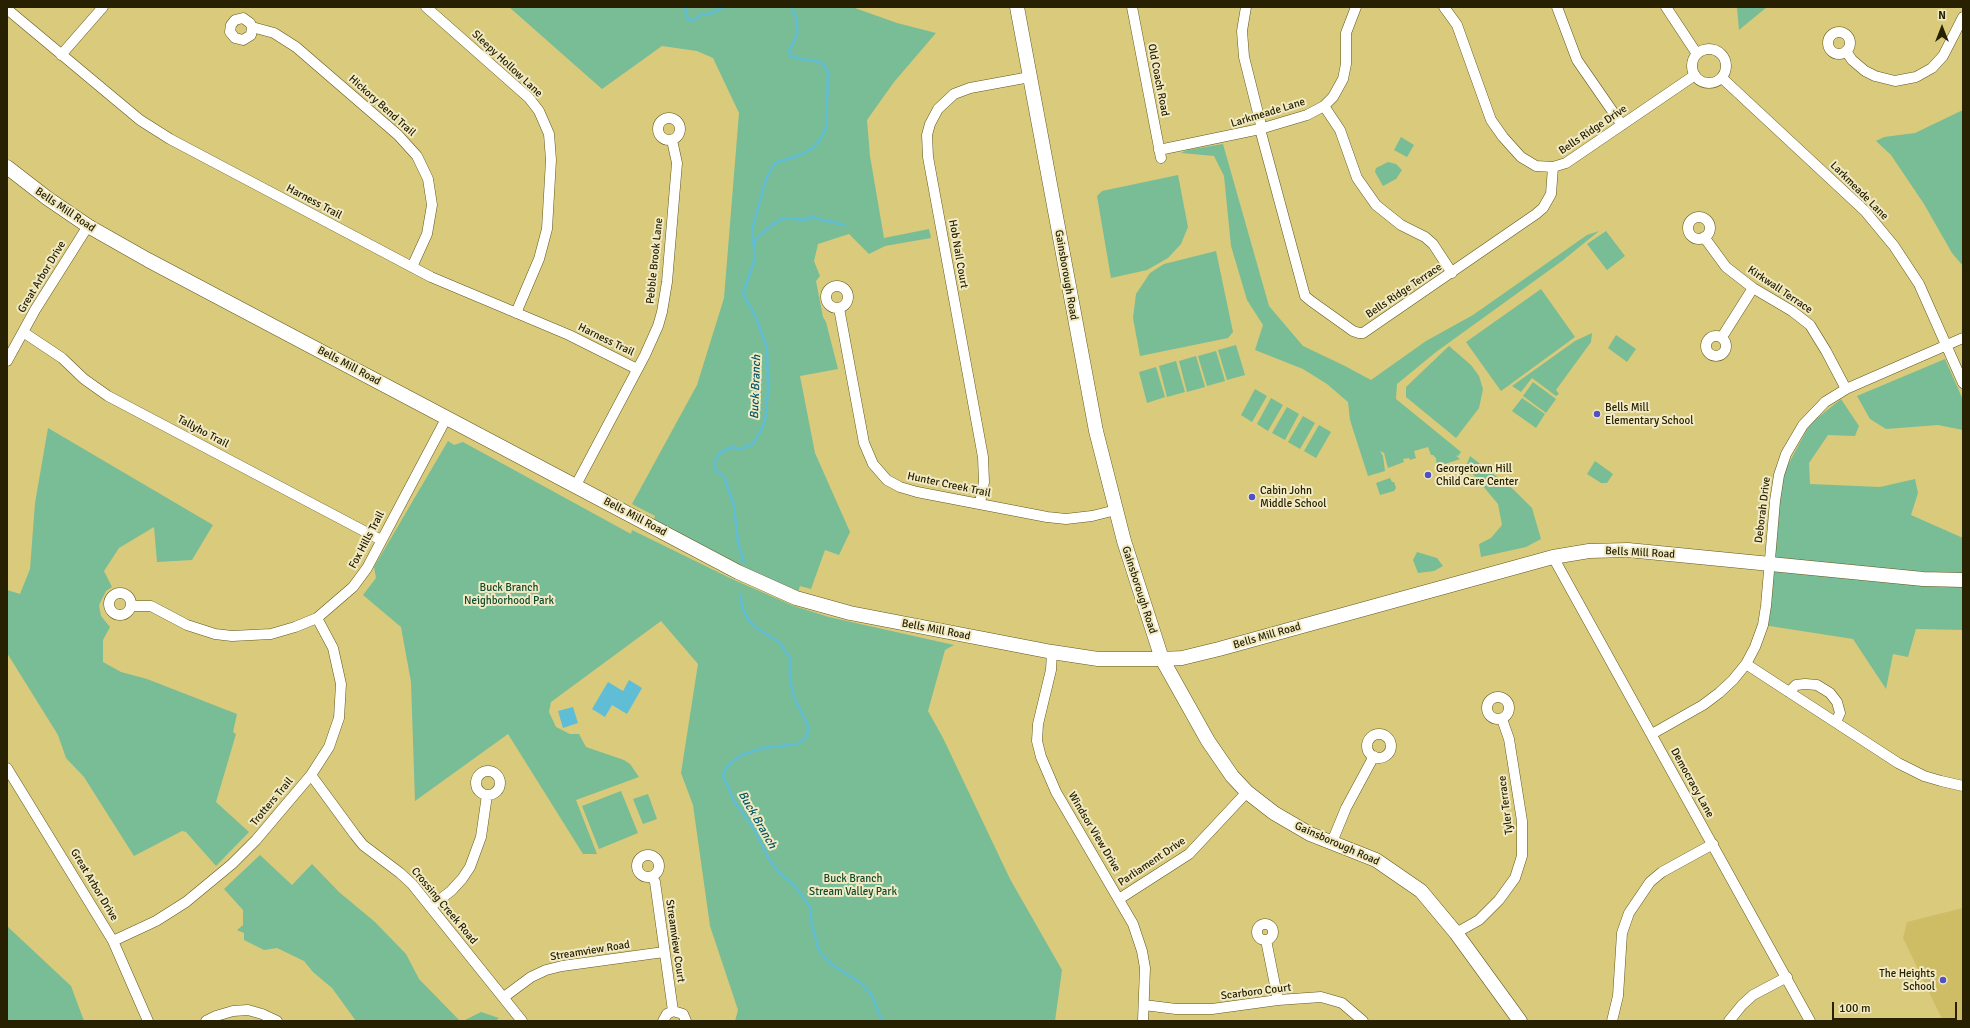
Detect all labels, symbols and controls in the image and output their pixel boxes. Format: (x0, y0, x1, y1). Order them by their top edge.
north arrow (1922, 8, 1962, 48)
text: N (1938, 9, 1946, 22)
street label: Sleepy Hollow Lane (469, 28, 545, 100)
street label: Old Coach Road (1144, 43, 1172, 117)
street label: Hickory Bend Trail (346, 72, 418, 140)
street label: Larkmeade Lane (1229, 95, 1307, 131)
street label: Bells Ridge Drive (1556, 102, 1630, 158)
street label: Larkmeade Lane (1827, 159, 1891, 223)
street label: Harness Trail (284, 182, 344, 222)
street label: Bells Mill Road (32, 185, 98, 235)
street label: Pebble Brook Lane (644, 217, 666, 305)
street label: Hob Nail Court (945, 219, 971, 289)
street label: Gainsborough Road (1052, 229, 1080, 321)
street label: Great Arbor Drive (15, 239, 69, 315)
street label: Bells Ridge Terrace (1363, 261, 1445, 321)
street label: Kirkwall Terrace (1745, 263, 1815, 317)
street label: Harness Trail (576, 321, 636, 359)
street label: Bells Mill Road (315, 344, 383, 388)
water label: Buck Branch (748, 355, 764, 419)
place label: Bells Mill Elementary School (1605, 401, 1693, 427)
marker: Bells Mill Elementary School (1592, 409, 1602, 419)
street label: Tallyho Trail (175, 413, 231, 451)
place label: Georgetown Hill Child Care Center (1436, 462, 1518, 488)
street label: Hunter Creek Trail (906, 470, 992, 500)
marker: Georgetown Hill Child Care Center (1423, 470, 1433, 480)
street label: Deborah Drive (1752, 476, 1774, 544)
place label: Cabin John Middle School (1260, 484, 1327, 510)
marker: Cabin John Middle School (1247, 492, 1257, 502)
street label: Bells Mill Road (601, 495, 669, 539)
street label: Fox Hills Trail (346, 509, 388, 571)
street label: Gainsborough Road (1119, 545, 1159, 635)
street label: Bells Mill Road (1605, 545, 1675, 561)
park label: Buck Branch Neighborhood Park (464, 581, 554, 607)
street label: Bells Mill Road (900, 617, 972, 643)
street label: Bells Mill Road (1232, 620, 1302, 652)
street label: Democracy Lane (1667, 746, 1717, 820)
street label: Trotters Trail (248, 775, 296, 829)
street label: Tyler Terrace (1496, 775, 1516, 835)
water label: Buck Branch (735, 789, 779, 851)
street label: Windsor View Drive (1065, 790, 1123, 874)
street label: Gainsborough Road (1293, 819, 1381, 869)
street label: Parliament Drive (1116, 835, 1188, 889)
street label: Great Arbor Drive (67, 847, 121, 923)
street label: Crossing Creek Road (408, 865, 480, 947)
park label: Buck Branch Stream Valley Park (809, 872, 897, 898)
street label: Streamview Court (663, 899, 687, 983)
street label: Streamview Road (549, 938, 631, 964)
place label: The Heights School (1879, 967, 1935, 993)
marker: The Heights School (1938, 975, 1948, 985)
street label: Scarboro Court (1220, 981, 1292, 1003)
scale bar (1834, 994, 1959, 1020)
text: 100 m (1839, 1001, 1871, 1016)

